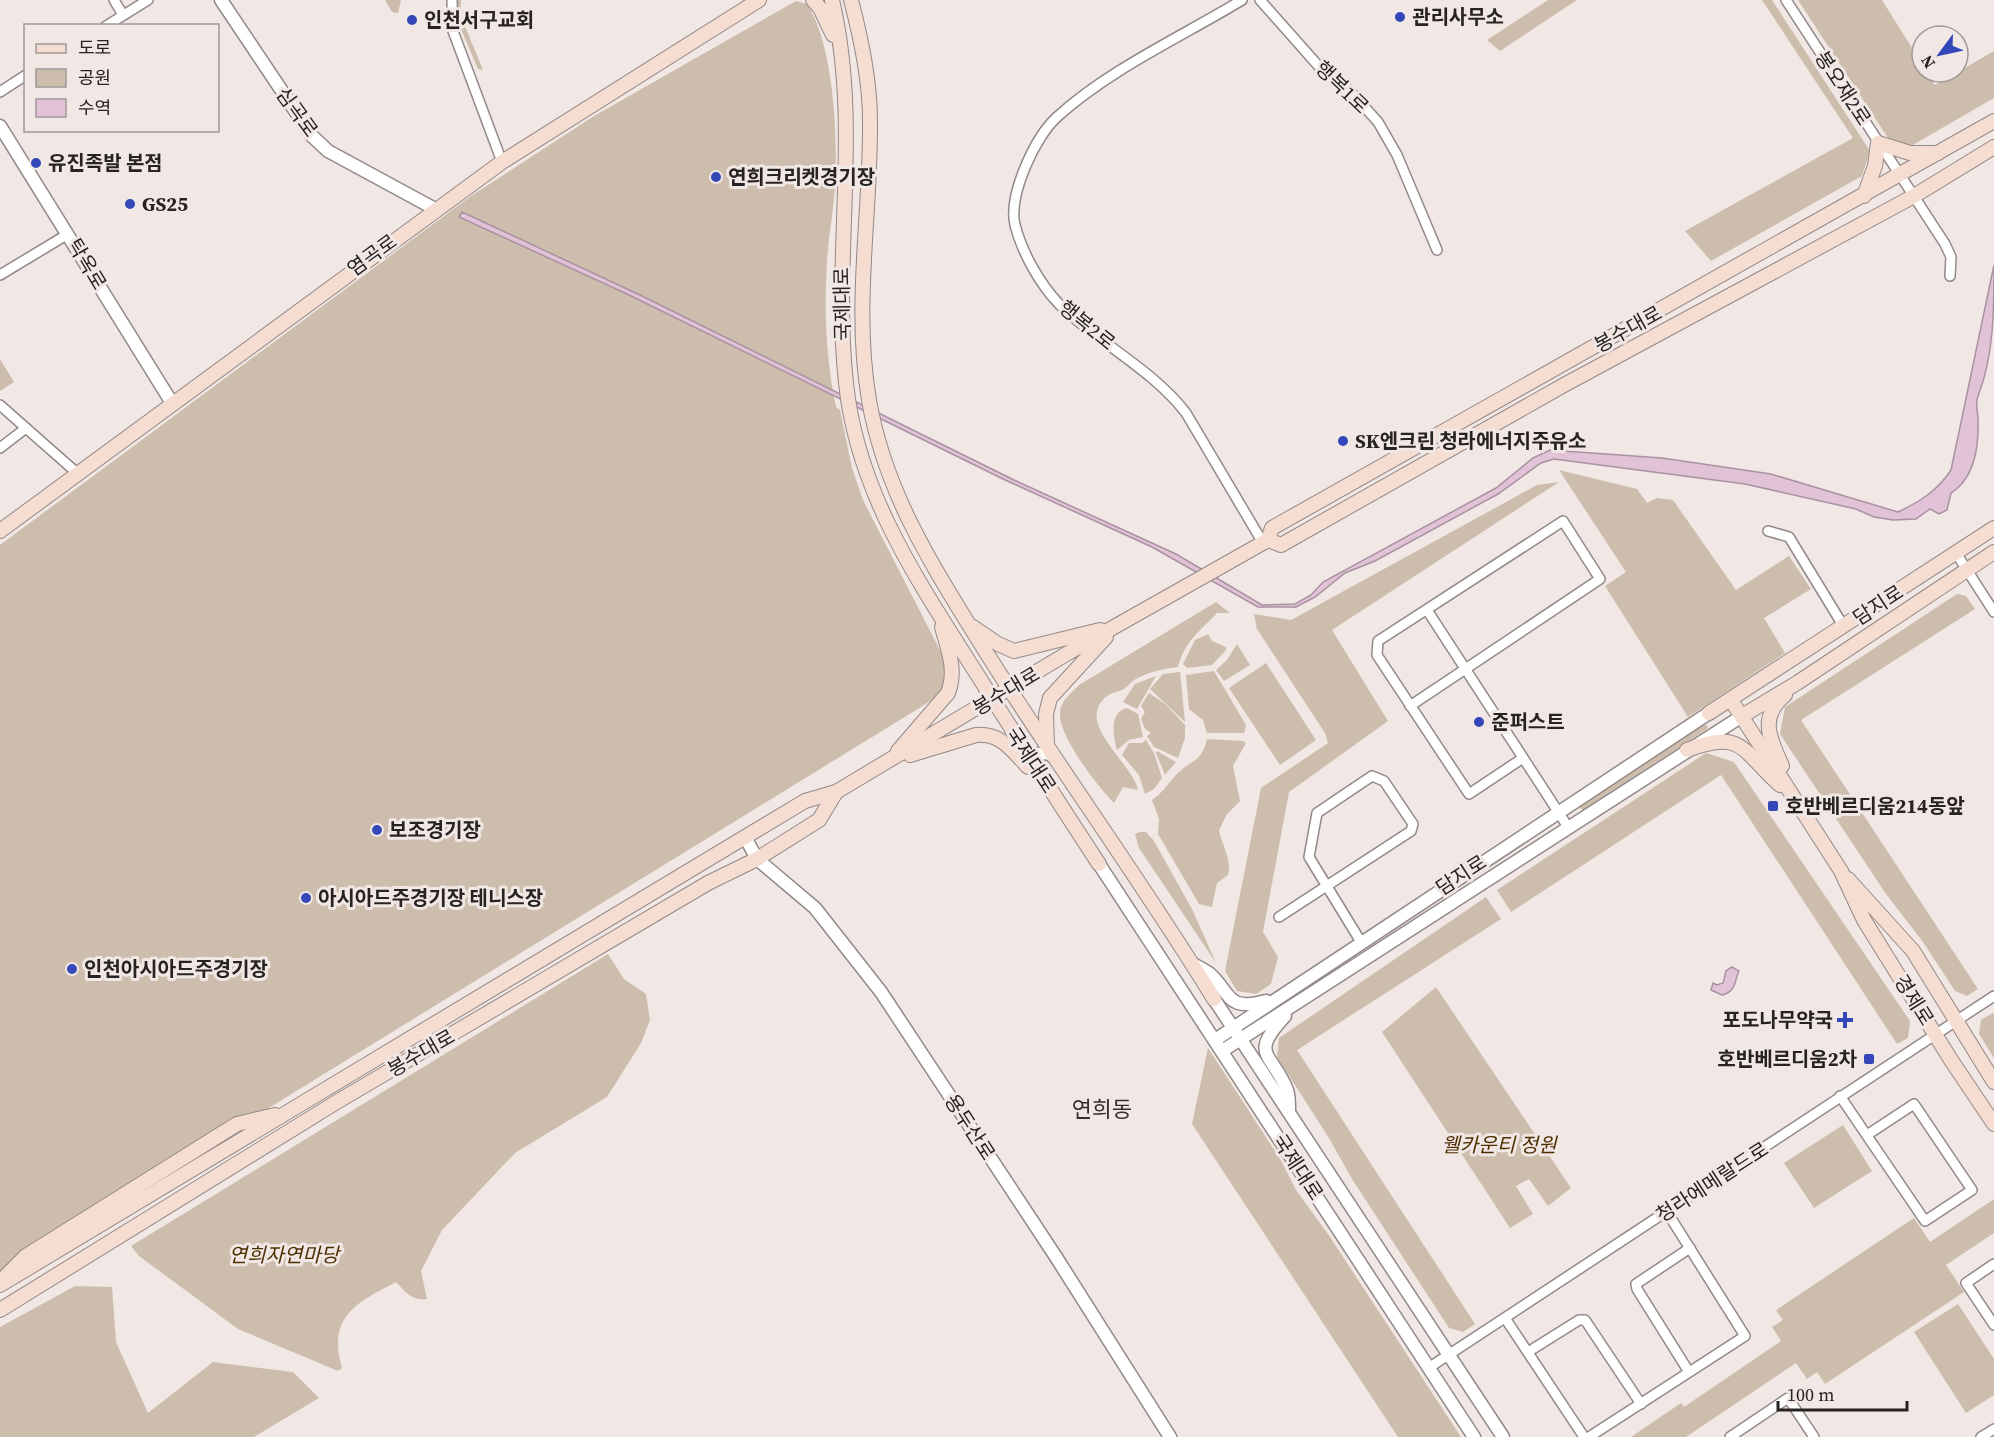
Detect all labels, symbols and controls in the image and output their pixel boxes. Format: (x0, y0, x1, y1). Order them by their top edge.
place label: 관리사무소 (1412, 3, 1504, 31)
place label: 인천서구교회 (424, 6, 534, 34)
marker: 관리사무소 (1393, 10, 1407, 24)
marker: 인천서구교회 (405, 13, 419, 27)
legend (24, 24, 219, 132)
north arrow (1910, 24, 1970, 84)
text: 도로 (78, 35, 111, 60)
street label: 봉오재2로 (1808, 45, 1878, 131)
text: N (1915, 51, 1940, 73)
street label: 행복1로 (1309, 54, 1375, 120)
text: 공원 (78, 65, 111, 90)
street label: 심곡로 (269, 81, 325, 143)
text: 수역 (78, 95, 111, 120)
place label: 유진족발 본점 (48, 149, 163, 177)
marker: 유진족발 본점 (29, 156, 43, 170)
place label: 연희크리켓경기장 (728, 163, 875, 191)
marker: 연희크리켓경기장 (709, 170, 723, 184)
place label: GS25 (142, 190, 188, 218)
marker: GS25 (123, 197, 137, 211)
street label: 염곡로 (341, 227, 403, 283)
street label: 탁옥로 (61, 233, 113, 295)
street label: 국제대로 (827, 267, 857, 341)
street label: 행복2로 (1053, 294, 1121, 356)
street label: 봉수대로 (1589, 299, 1667, 359)
place label: SK엔크린 청라에너지주유소 (1355, 427, 1586, 455)
marker: SK엔크린 청라에너지주유소 (1336, 434, 1350, 448)
street label: 담지로 (1847, 578, 1909, 632)
street label: 봉수대로 (967, 660, 1045, 722)
place label: 준퍼스트 (1491, 708, 1565, 736)
marker: 준퍼스트 (1472, 715, 1486, 729)
street label: 국제대로 (999, 722, 1063, 798)
place label: 호반베르디움214동앞 (1785, 792, 1965, 820)
marker: 호반베르디움214동앞 (1766, 799, 1780, 813)
place label: 보조경기장 (389, 816, 481, 844)
marker: 보조경기장 (370, 823, 384, 837)
street label: 담지로 (1430, 848, 1492, 902)
place label: 아시아드주경기장 테니스장 (318, 884, 543, 912)
marker: 아시아드주경기장 테니스장 (299, 891, 313, 905)
place label: 인천아시아드주경기장 (84, 955, 268, 983)
marker: 인천아시아드주경기장 (65, 962, 79, 976)
street label: 경제로 (1888, 969, 1940, 1031)
place label: 포도나무약국 (1723, 1006, 1833, 1034)
marker: 포도나무약국 (1838, 1013, 1852, 1027)
street label: 봉수대로 (382, 1022, 460, 1084)
place label: 호반베르디움2차 (1717, 1045, 1858, 1073)
marker: 호반베르디움2차 (1862, 1052, 1876, 1066)
street label: 용두산로 (938, 1089, 1002, 1165)
district label: 연희동 (1072, 1094, 1132, 1124)
street label: 국제대로 (1266, 1129, 1330, 1205)
park label: 웰카운티 정원 (1441, 1131, 1558, 1159)
street label: 청라에메랄드로 (1650, 1135, 1774, 1229)
park label: 연희자연마당 (229, 1241, 342, 1269)
scale bar (1778, 1374, 1907, 1412)
text: 100 m (1787, 1382, 1834, 1407)

